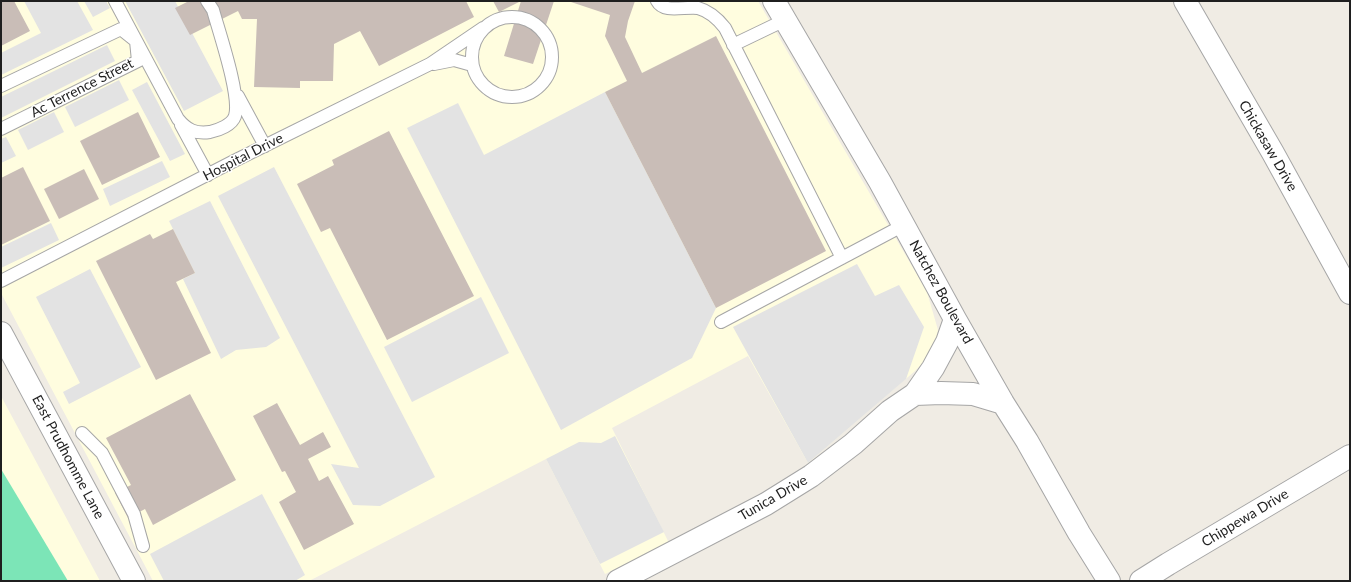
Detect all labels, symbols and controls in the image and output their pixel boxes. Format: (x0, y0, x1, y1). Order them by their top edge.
street label: Ac Terrence Street (28, 55, 136, 121)
street label: Chickasaw Drive (1235, 98, 1301, 194)
street label: Hospital Drive (200, 130, 286, 184)
street label: Natchez Boulevard (906, 237, 976, 347)
street label: East Prudhomme Lane (28, 392, 108, 522)
street label: Tunica Drive (736, 472, 810, 524)
street label: Chippewa Drive (1199, 485, 1291, 551)

